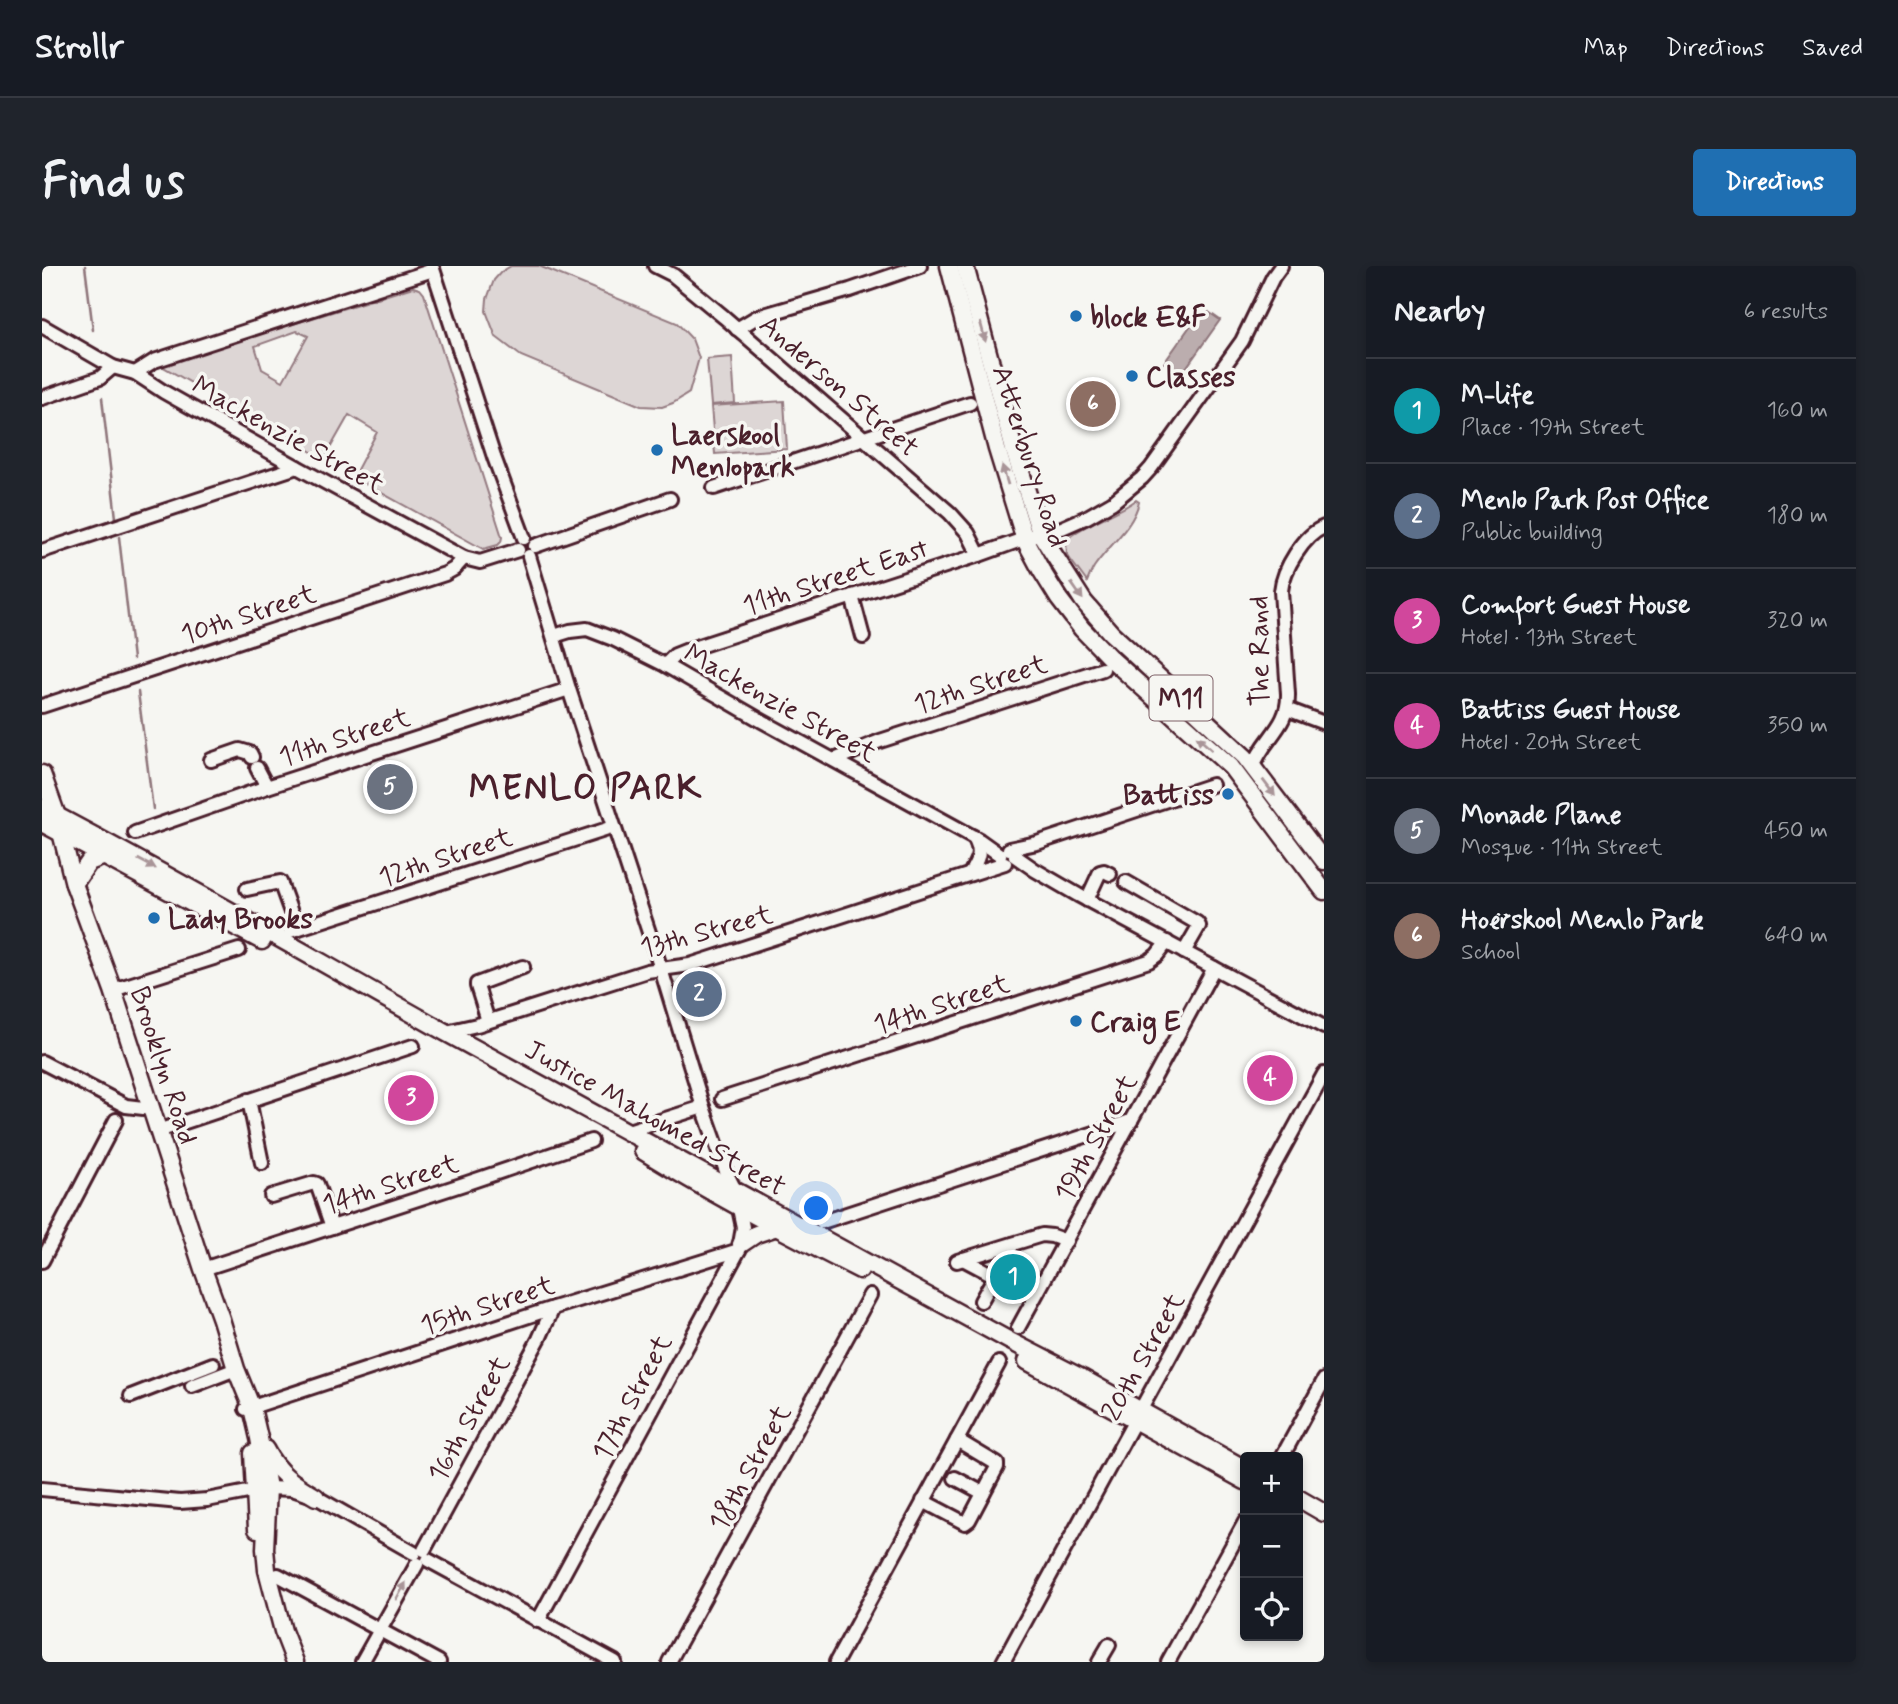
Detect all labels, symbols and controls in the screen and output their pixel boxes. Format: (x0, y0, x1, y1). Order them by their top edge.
text: Strollr (35, 26, 124, 70)
text: Map (1584, 33, 1628, 64)
text: Directions (1666, 33, 1764, 64)
text: Saved (1802, 33, 1863, 64)
button: Directions (1693, 149, 1856, 216)
text: Find us (42, 150, 185, 215)
text: Nearby (1394, 292, 1485, 331)
text: 6 results (1744, 297, 1828, 327)
place label: block E&F (1090, 300, 1206, 337)
street label: Anderson Street (751, 307, 926, 467)
marker: block E&F (1068, 308, 1084, 324)
one-way arrow (978, 321, 989, 343)
place label: Classes (1146, 360, 1236, 397)
street label: Atterbury Road (982, 361, 1075, 553)
street label: Mackenzie Street (185, 368, 391, 505)
marker: Classes (1124, 368, 1140, 384)
pin: 6 (1070, 378, 1116, 430)
text: M-life (1461, 379, 1534, 413)
text: 1 (1412, 396, 1422, 426)
text: 160 m (1767, 396, 1828, 426)
text: Place · 19th Street (1461, 413, 1645, 443)
place label: Laerskool Menlopark (671, 418, 795, 487)
marker: Laerskool Menlopark (649, 442, 665, 458)
one-way arrow (999, 464, 1009, 485)
text: Menlo Park Post Office (1461, 484, 1709, 518)
text: 2 (1411, 501, 1423, 531)
text: 180 m (1767, 501, 1828, 531)
text: Public building (1461, 518, 1603, 548)
street label: 11th Street East (738, 531, 934, 626)
street label: 10th Street (177, 576, 321, 655)
one-way arrow (1070, 582, 1084, 600)
text: Comfort Guest House (1461, 589, 1690, 623)
street label: The Rand (1241, 595, 1280, 707)
text: 3 (1412, 606, 1422, 636)
text: 320 m (1767, 606, 1828, 636)
text: Hotel · 13th Street (1461, 623, 1637, 653)
street label: Mackenzie Street (677, 636, 883, 773)
street label: 12th Street (909, 646, 1053, 724)
road number: M11 (1150, 676, 1212, 720)
text: Battiss Guest House (1461, 694, 1680, 728)
street label: 11th Street (274, 700, 416, 777)
text: 4 (1410, 711, 1424, 741)
text: 350 m (1767, 711, 1828, 741)
text: Hotel · 20th Street (1461, 728, 1641, 758)
one-way arrow (1196, 735, 1213, 751)
pin: 5 (367, 761, 413, 813)
district label: MENLO PARK (469, 766, 703, 812)
place label: Battiss (1123, 778, 1214, 815)
one-way arrow (1262, 779, 1276, 797)
marker: Battiss (1220, 786, 1236, 802)
text: Monade Plane (1461, 799, 1622, 833)
text: 5 (1410, 816, 1424, 846)
text: 450 m (1764, 816, 1828, 846)
street label: 12th Street (374, 819, 518, 897)
text: Mosque · 11th Street (1461, 833, 1662, 863)
one-way arrow (137, 857, 157, 869)
street label: 13th Street (636, 897, 777, 968)
place label: Lady Brooks (168, 902, 313, 939)
text: Hoërskool Menlo Park (1461, 904, 1704, 938)
marker: Lady Brooks (146, 910, 162, 926)
text: 6 (1411, 921, 1423, 951)
text: 640 m (1764, 921, 1828, 951)
text: School (1461, 938, 1521, 968)
street label: 14th Street (869, 966, 1015, 1045)
pin: 2 (676, 968, 722, 1020)
street label: Brooklyn Road (120, 982, 206, 1150)
place label: Craig E (1090, 1005, 1181, 1045)
marker: Craig E (1068, 1013, 1084, 1029)
street label: Justice Mahomed Street (518, 1032, 792, 1206)
pin: 4 (1247, 1052, 1293, 1104)
street label: 19th Street (1047, 1067, 1148, 1209)
pin: 3 (388, 1072, 434, 1124)
street label: 14th Street (318, 1146, 464, 1225)
your location (799, 1191, 833, 1225)
pin: 1 (990, 1251, 1036, 1303)
street label: 15th Street (416, 1267, 560, 1345)
street label: 20th Street (1094, 1286, 1195, 1428)
street label: 17th Street (584, 1328, 682, 1468)
street label: 16th Street (420, 1349, 520, 1489)
street label: 18th Street (701, 1398, 801, 1538)
map controls (1240, 1452, 1303, 1641)
button: + (1240, 1452, 1303, 1515)
button: − (1240, 1515, 1303, 1578)
button: locate (1240, 1578, 1303, 1641)
one-way arrow (395, 1582, 407, 1601)

